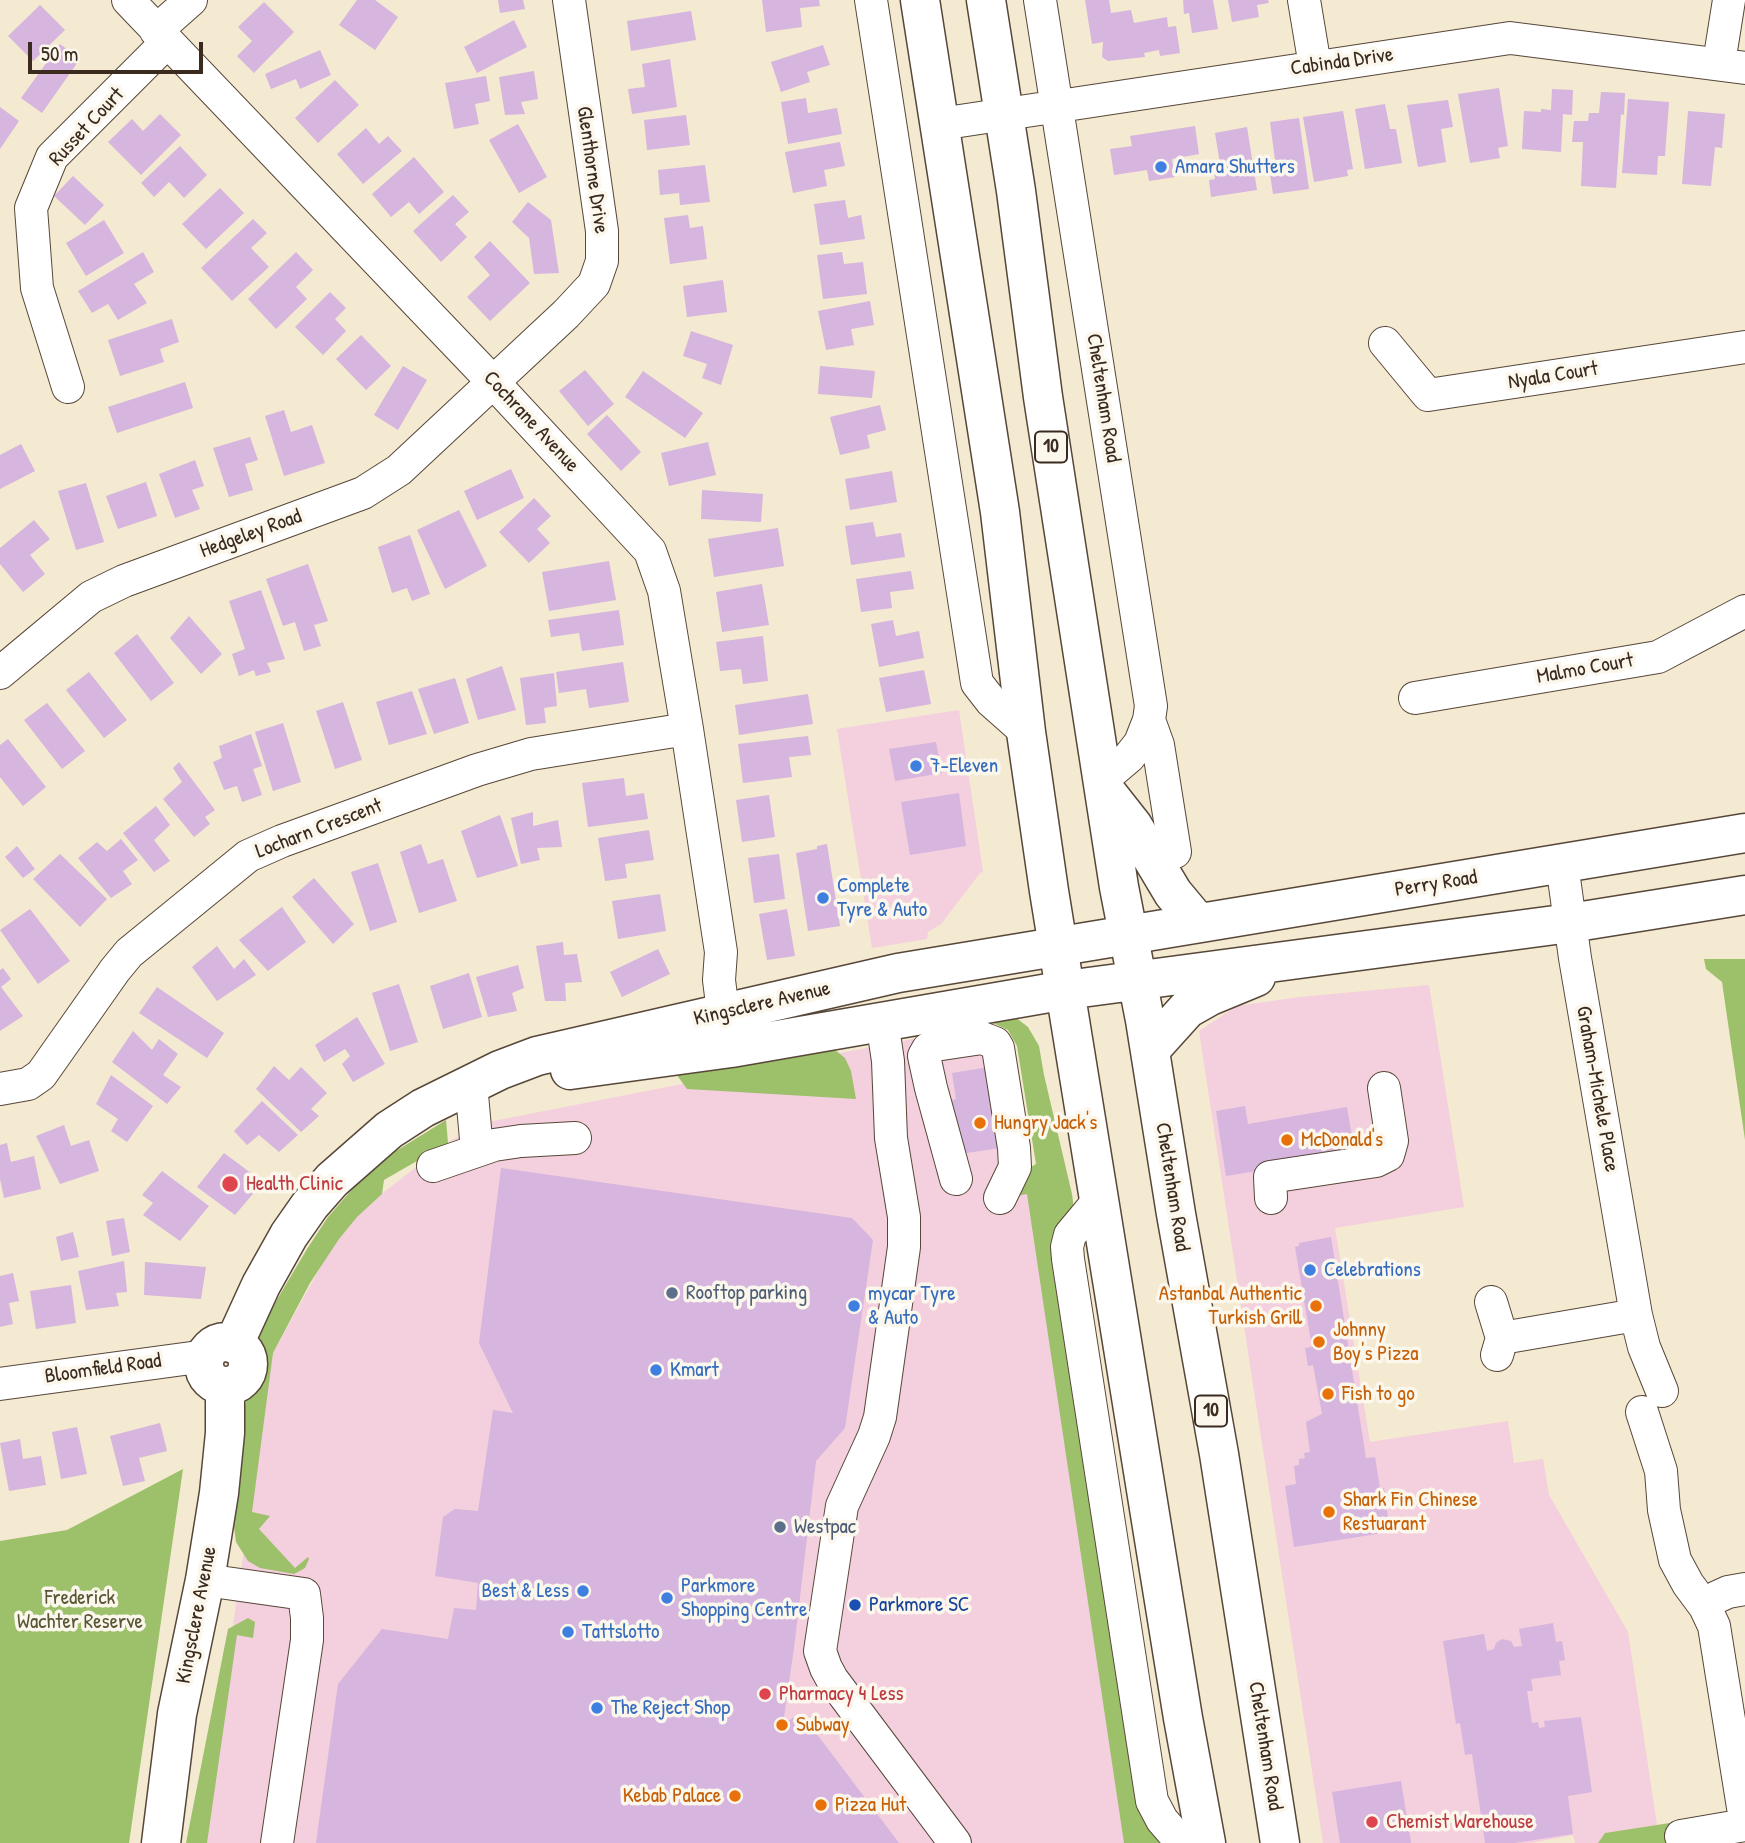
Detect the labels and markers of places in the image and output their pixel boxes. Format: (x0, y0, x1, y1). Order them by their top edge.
place label: Amara Shutters (1175, 154, 1295, 180)
marker: Amara Shutters (1153, 159, 1169, 175)
place label: 7-Eleven (930, 753, 998, 779)
marker: 7-Eleven (908, 758, 924, 774)
place label: Complete Tyre & Auto (837, 873, 927, 923)
marker: Complete Tyre & Auto (815, 890, 831, 906)
place label: Hungry Jack's (994, 1110, 1097, 1136)
marker: Hungry Jack's (972, 1115, 988, 1131)
place label: McDonald's (1301, 1127, 1383, 1153)
marker: McDonald's (1279, 1132, 1295, 1148)
place label: Health Clinic (246, 1171, 343, 1197)
marker: Health Clinic (220, 1174, 240, 1194)
place label: Celebrations (1324, 1257, 1421, 1283)
marker: Celebrations (1302, 1262, 1318, 1278)
place label: Rooftop parking (686, 1280, 807, 1306)
place label: mycar Tyre & Auto (868, 1281, 956, 1331)
place label: Astanbal Authentic Turkish Grill (1159, 1281, 1302, 1331)
marker: Rooftop parking (664, 1285, 680, 1301)
marker: mycar Tyre & Auto (846, 1298, 862, 1314)
marker: Astanbal Authentic Turkish Grill (1308, 1298, 1324, 1314)
place label: Johnny Boy's Pizza (1333, 1317, 1418, 1367)
marker: Johnny Boy's Pizza (1311, 1334, 1327, 1350)
place label: Kmart (670, 1357, 719, 1383)
marker: Kmart (648, 1362, 664, 1378)
place label: Fish to go (1342, 1381, 1415, 1407)
marker: Fish to go (1320, 1386, 1336, 1402)
place label: Shark Fin Chinese Restuarant (1343, 1487, 1478, 1537)
marker: Shark Fin Chinese Restuarant (1321, 1504, 1337, 1520)
place label: Westpac (794, 1514, 856, 1540)
marker: Westpac (772, 1519, 788, 1535)
place label: Parkmore Shopping Centre (681, 1573, 807, 1623)
place label: Best & Less (482, 1578, 569, 1604)
marker: Best & Less (575, 1583, 591, 1599)
marker: Parkmore Shopping Centre (659, 1590, 675, 1606)
place label: Parkmore SC (869, 1592, 969, 1618)
marker: Parkmore SC (847, 1597, 863, 1613)
place label: Tattslotto (582, 1619, 660, 1645)
marker: Tattslotto (560, 1624, 576, 1640)
place label: Pharmacy 4 Less (779, 1681, 904, 1707)
marker: Pharmacy 4 Less (757, 1686, 773, 1702)
place label: The Reject Shop (611, 1695, 730, 1721)
marker: The Reject Shop (589, 1700, 605, 1716)
place label: Subway (796, 1712, 850, 1738)
marker: Subway (774, 1717, 790, 1733)
place label: Kebab Palace (623, 1783, 721, 1809)
marker: Kebab Palace (727, 1788, 743, 1804)
place label: Pizza Hut (835, 1792, 906, 1818)
marker: Pizza Hut (813, 1797, 829, 1813)
place label: Chemist Warehouse (1386, 1809, 1534, 1835)
marker: Chemist Warehouse (1364, 1814, 1380, 1830)

